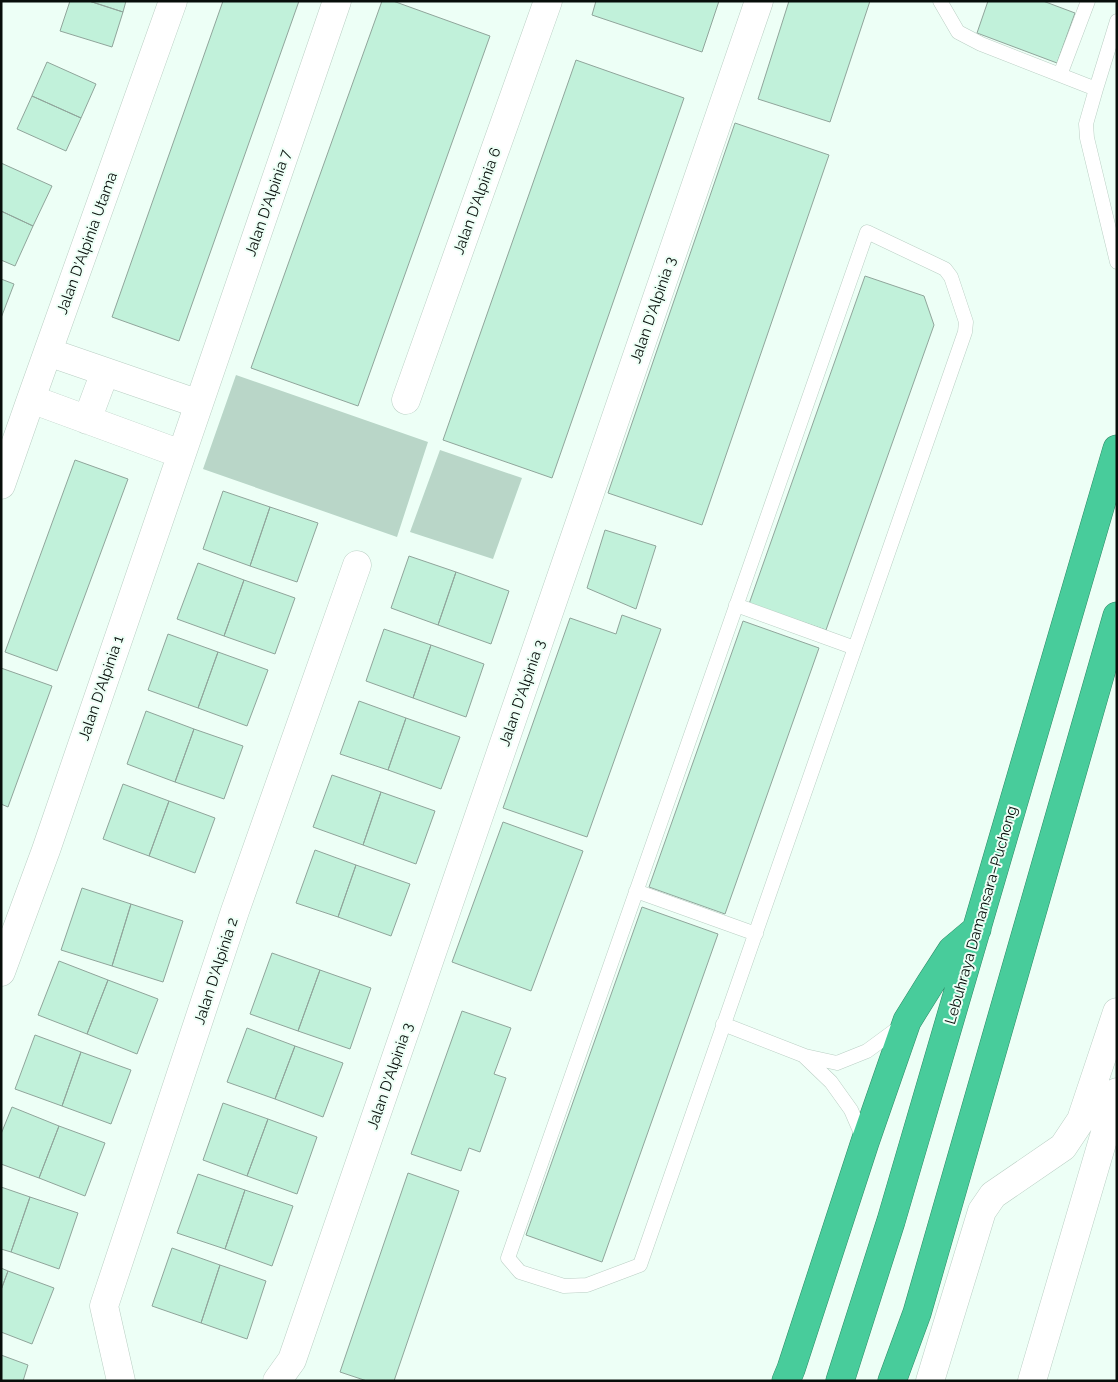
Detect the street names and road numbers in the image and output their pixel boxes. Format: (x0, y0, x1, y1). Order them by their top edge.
street label: Jalan D'Alpinia 6 (449, 145, 505, 257)
street label: Jalan D'Alpinia 7 (241, 147, 295, 259)
street label: Jalan D'Alpinia Utama (53, 169, 121, 317)
street label: Jalan D'Alpinia 3 (626, 254, 680, 366)
street label: Jalan D'Alpinia 1 (75, 633, 128, 743)
street label: Jalan D'Alpinia 3 (495, 637, 549, 749)
street label: Lebuhraya Damansara–Puchong (941, 804, 1021, 1026)
street label: Jalan D'Alpinia 2 (190, 915, 242, 1027)
street label: Jalan D'Alpinia 3 (363, 1020, 417, 1132)

